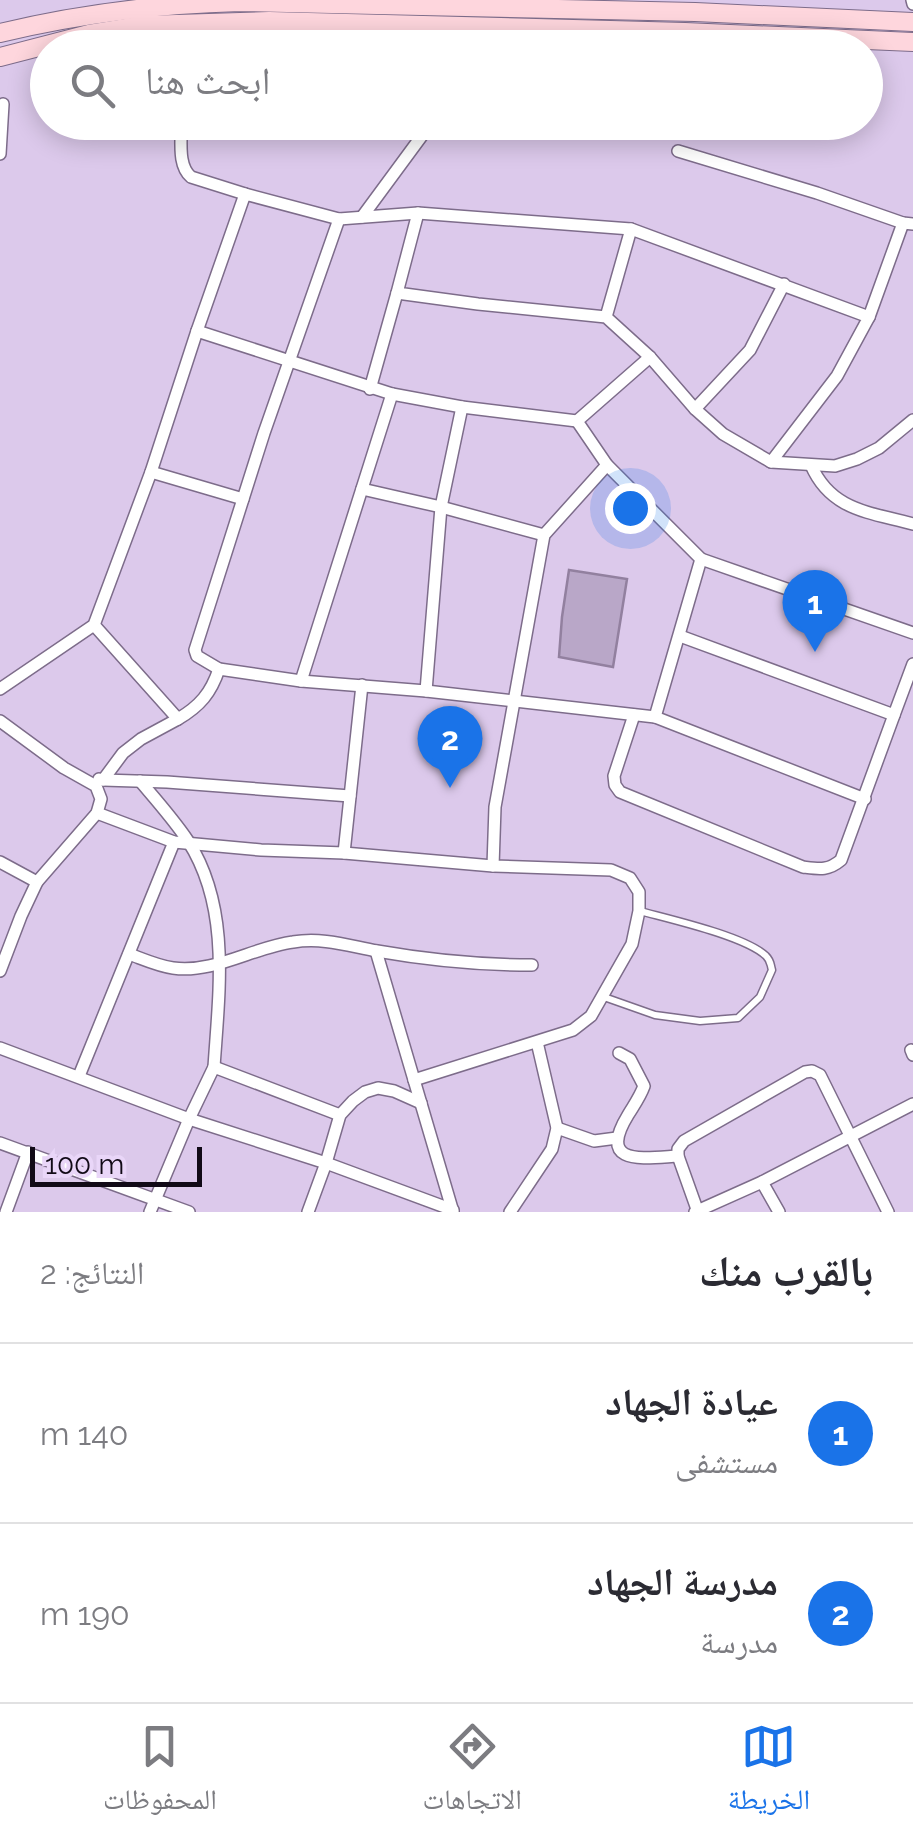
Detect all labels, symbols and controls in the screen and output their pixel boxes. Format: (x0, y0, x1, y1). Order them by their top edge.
search box (30, 30, 883, 140)
icon: search (65, 58, 120, 113)
text: ابحث هنا (145, 58, 271, 103)
your location (605, 483, 656, 534)
pin: 1 (782, 570, 848, 652)
pin: 2 (418, 706, 482, 788)
scale bar (30, 1142, 202, 1186)
text: 100 m (45, 1148, 124, 1181)
text: بالقرب منك (699, 1247, 873, 1296)
text: النتائج: 2 (40, 1254, 144, 1291)
text: عيادة الجهاد (605, 1379, 778, 1424)
text: 140 m (40, 1415, 128, 1452)
text: 1 (833, 1415, 848, 1452)
text: مستشفى (675, 1443, 778, 1480)
text: مدرسة الجهاد (587, 1559, 778, 1604)
text: 190 m (40, 1595, 130, 1632)
text: 2 (831, 1595, 850, 1632)
text: مدرسة (700, 1623, 778, 1660)
tab: المحفوظات (103, 1719, 217, 1827)
tab: الاتجاهات (423, 1719, 522, 1827)
tab: الخريطة (728, 1719, 810, 1827)

